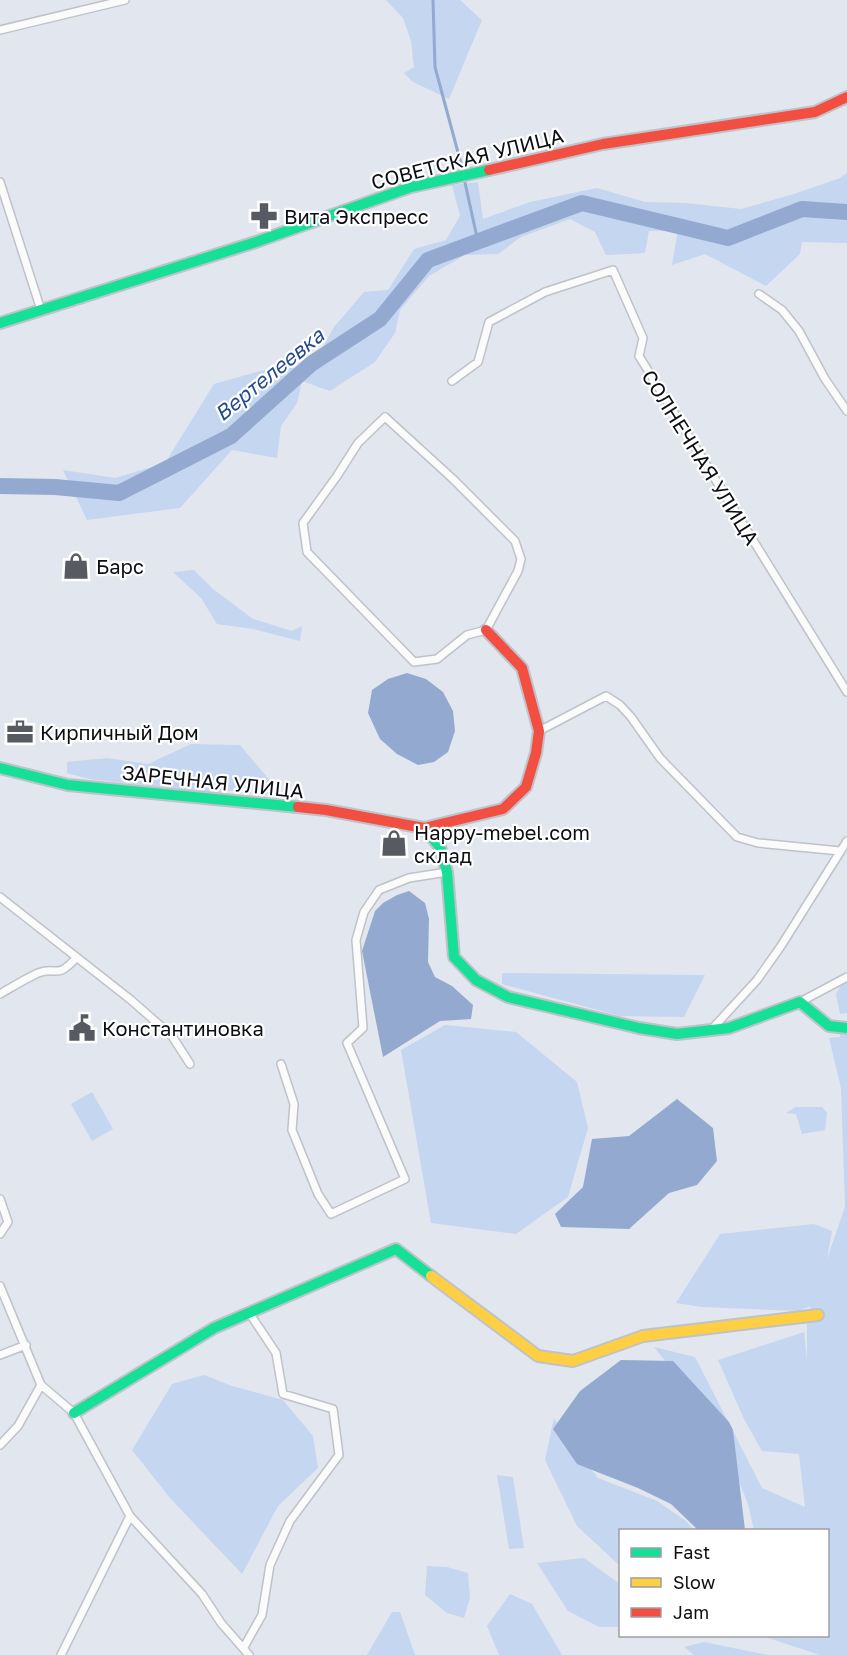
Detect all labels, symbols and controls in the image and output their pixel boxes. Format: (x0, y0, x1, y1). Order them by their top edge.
street label: СОВЕТСКАЯ УЛИЦА (368, 122, 566, 194)
pharmacy icon: Вита Экспресс (249, 201, 279, 231)
place label: Вита Экспресс (284, 204, 429, 228)
water label: Вертелеевка (209, 321, 330, 426)
street label: СОЛНЕЧНАЯ УЛИЦА (637, 365, 765, 549)
shop icon: Барс (61, 551, 91, 581)
place label: Барс (96, 554, 144, 578)
office icon: Кирпичный Дом (5, 717, 35, 747)
place label: Кирпичный Дом (40, 720, 199, 744)
street label: ЗАРЕЧНАЯ УЛИЦА (121, 760, 305, 802)
place label: Happy-mebel.com склад (414, 820, 590, 867)
shop icon: Happy-mebel.com склад (379, 828, 409, 858)
public building icon: Константиновка (67, 1013, 97, 1043)
place label: Константиновка (102, 1016, 264, 1040)
legend (619, 1529, 829, 1637)
text: Fast (673, 1541, 710, 1563)
text: Slow (673, 1571, 716, 1593)
text: Jam (673, 1601, 709, 1623)

